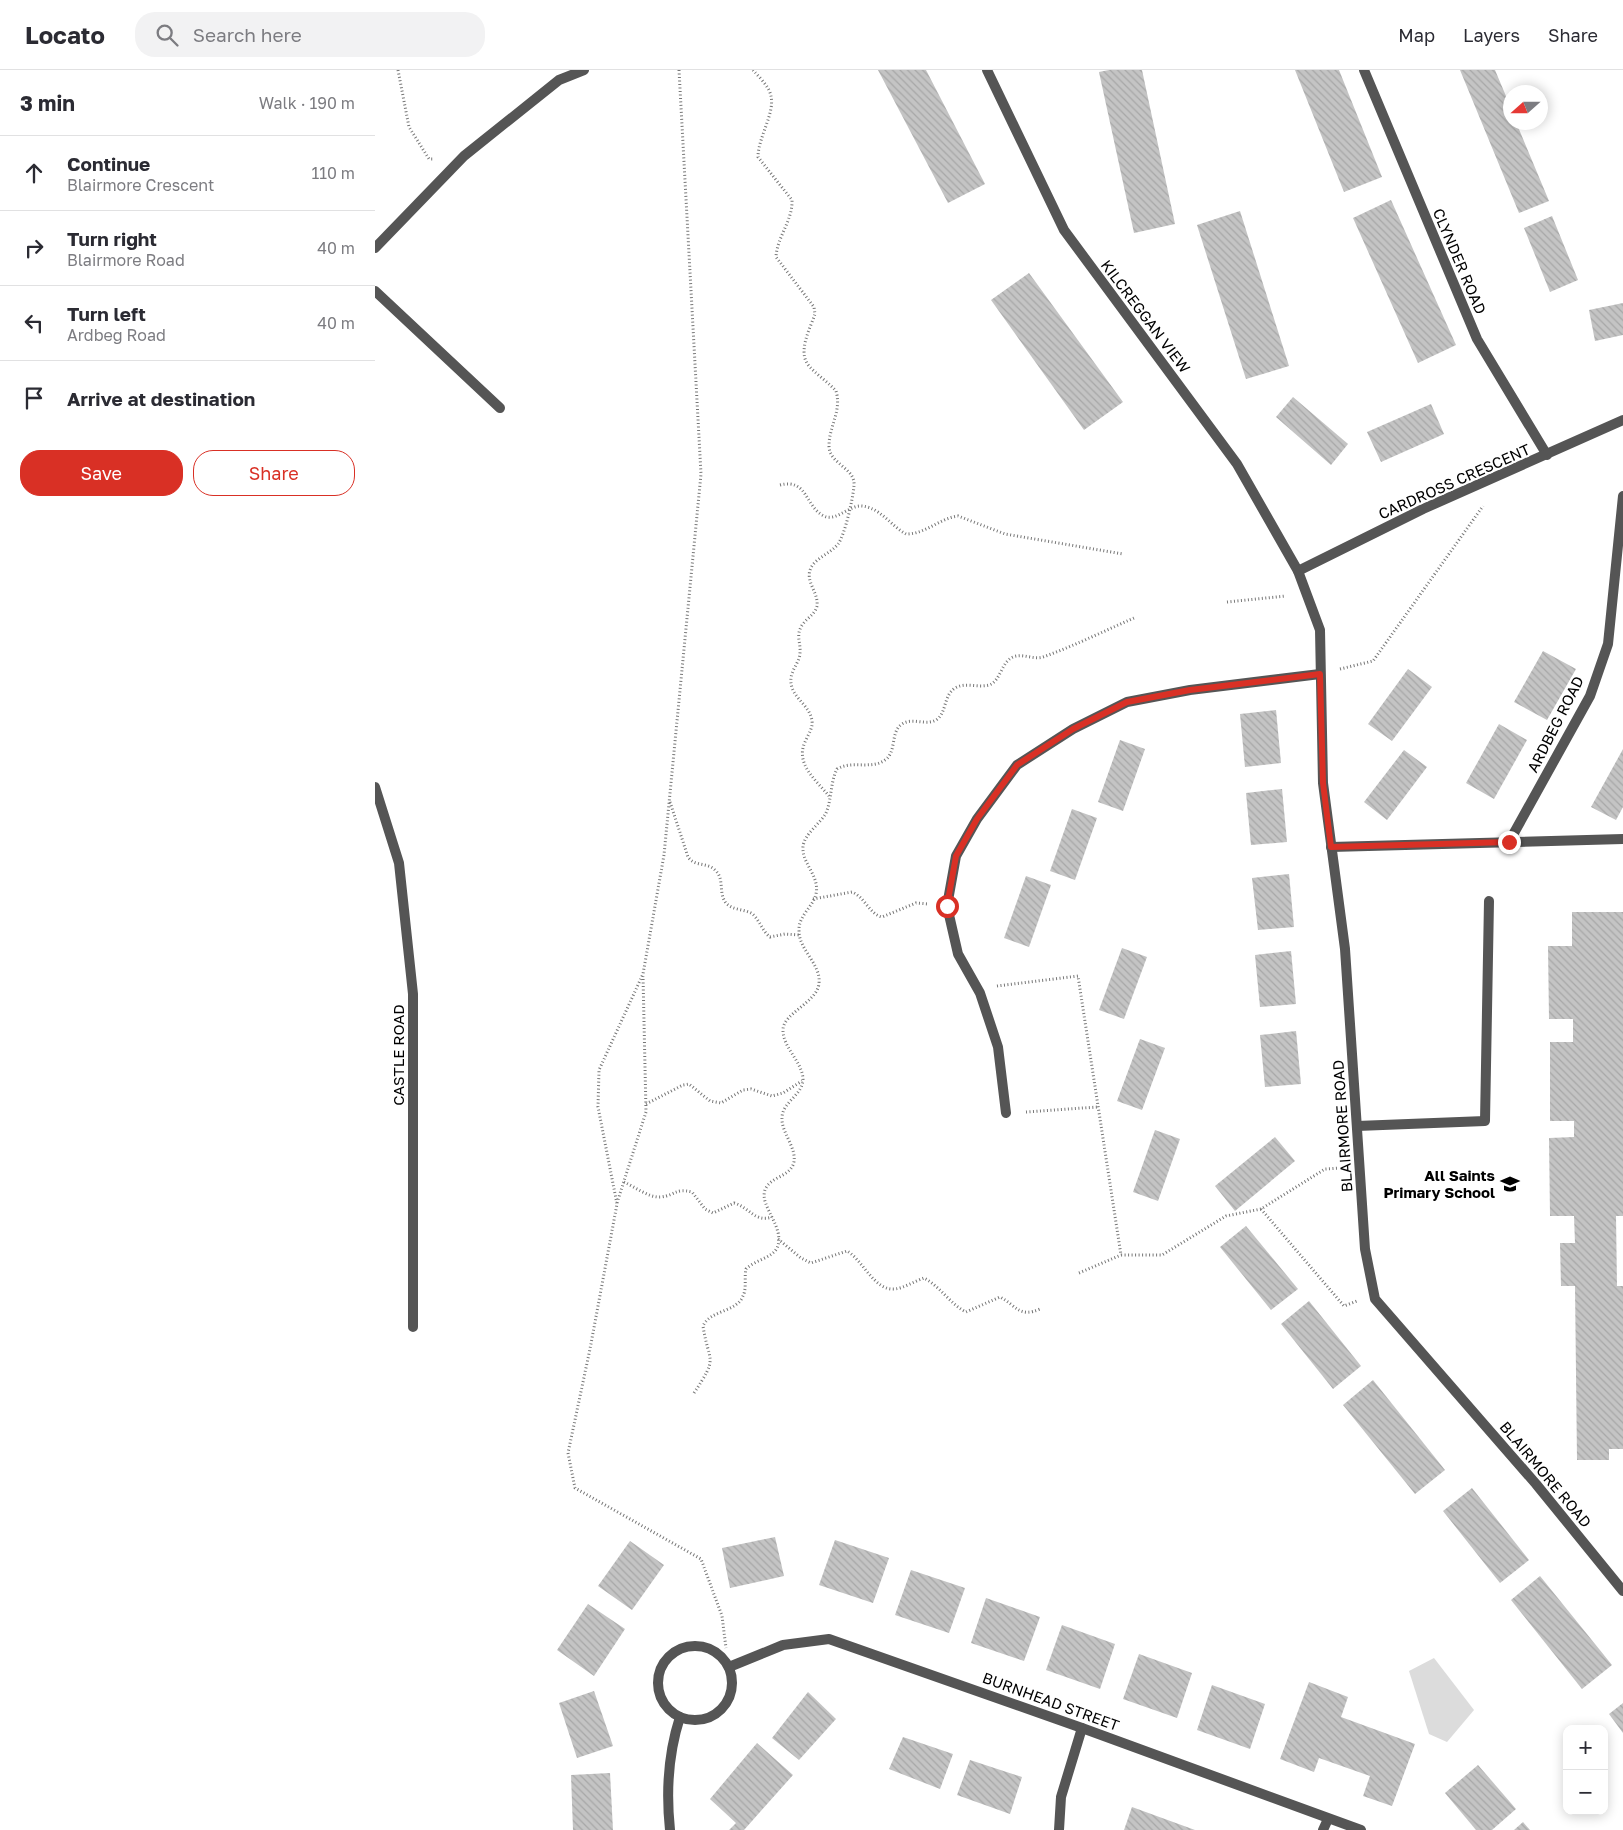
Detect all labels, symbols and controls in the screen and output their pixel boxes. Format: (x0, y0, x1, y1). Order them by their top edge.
search box (135, 12, 485, 57)
text: Locato (25, 20, 105, 49)
icon: search (153, 21, 181, 49)
text: Search here (193, 23, 302, 46)
text: Map (1398, 24, 1435, 46)
text: Layers (1463, 24, 1520, 46)
text: Share (1548, 24, 1598, 46)
north arrow (1503, 85, 1548, 130)
text: 3 min (20, 90, 75, 116)
text: Walk · 190 m (259, 93, 355, 113)
text: Continue (67, 152, 150, 175)
icon: ahead (20, 159, 48, 187)
text: 110 m (311, 163, 355, 183)
text: Blairmore Crescent (67, 175, 214, 195)
street label: CLYNDER ROAD (1430, 205, 1490, 317)
text: Turn right (67, 227, 157, 250)
icon: right (20, 234, 48, 262)
text: 40 m (317, 238, 355, 258)
text: Blairmore Road (67, 250, 185, 270)
street label: KILCREGGAN VIEW (1098, 256, 1194, 376)
text: Turn left (67, 302, 146, 325)
icon: left (20, 309, 48, 337)
text: 40 m (317, 313, 355, 333)
text: Ardbeg Road (67, 325, 166, 345)
icon: arrive (20, 384, 48, 412)
text: Arrive at destination (67, 387, 255, 410)
street label: CARDROSS CRESCENT (1375, 439, 1533, 523)
button: Save (20, 450, 183, 496)
button: Share (193, 450, 355, 496)
street label: ARDBEG ROAD (1523, 673, 1587, 775)
route end (1498, 831, 1521, 854)
route start (936, 895, 959, 918)
street label: CASTLE ROAD (389, 1004, 407, 1106)
street label: BLAIRMORE ROAD (1328, 1059, 1356, 1193)
place label: All Saints Primary School (1383, 1166, 1495, 1201)
school or university icon: All Saints Primary School (1499, 1173, 1521, 1195)
street label: BLAIRMORE ROAD (1496, 1417, 1596, 1531)
street label: BURNHEAD STREET (980, 1668, 1122, 1734)
map controls (1563, 1725, 1608, 1815)
button: + (1563, 1725, 1608, 1770)
button: − (1563, 1770, 1608, 1815)

